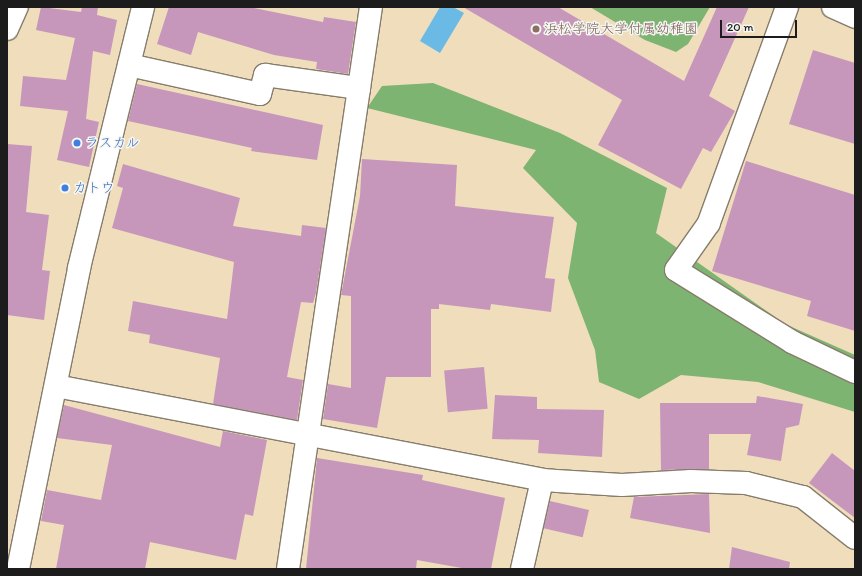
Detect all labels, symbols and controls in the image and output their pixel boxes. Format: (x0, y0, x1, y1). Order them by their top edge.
scale bar (722, 12, 799, 38)
text: 20 m (727, 20, 754, 34)
place label: 浜松学院大学付属幼稚園 (544, 21, 698, 37)
marker: 浜松学院大学付属幼稚園 (531, 24, 541, 34)
place label: ラスカル (85, 135, 141, 151)
marker: ラスカル (72, 138, 82, 148)
place label: カトウ (73, 180, 115, 196)
marker: カトウ (60, 183, 70, 193)

